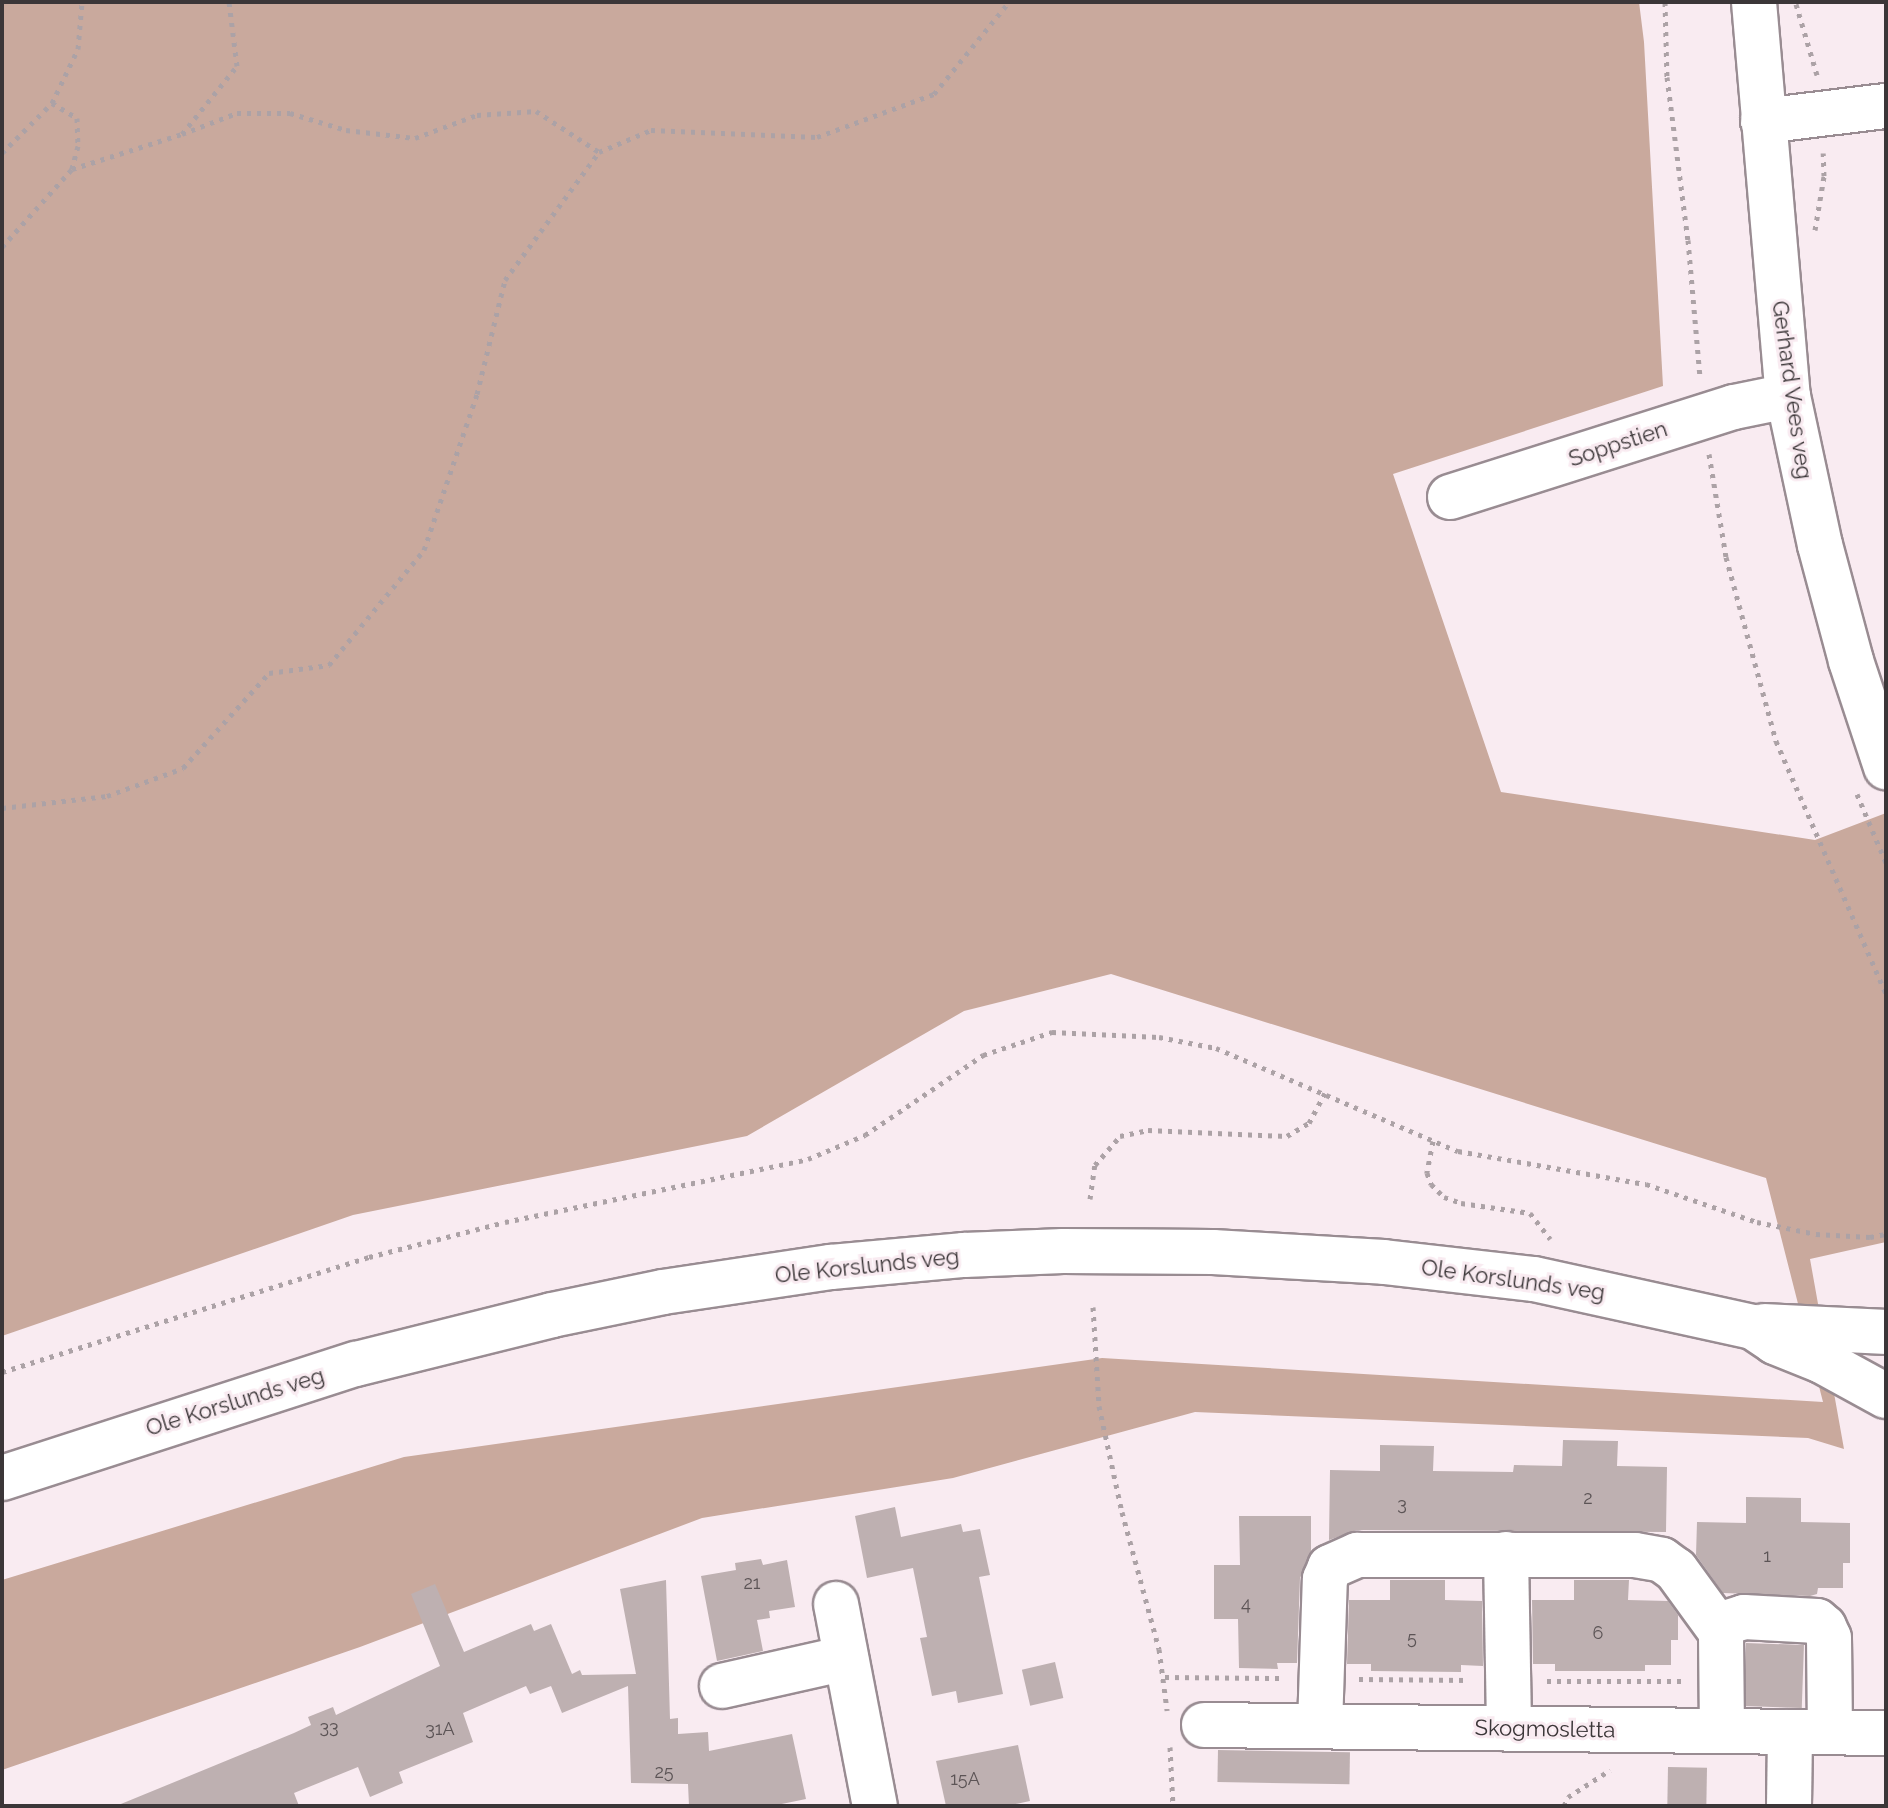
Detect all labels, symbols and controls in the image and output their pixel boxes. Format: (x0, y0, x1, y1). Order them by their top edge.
street label: Gerhard Vees veg (1766, 298, 1818, 482)
street label: Soppstien (1565, 416, 1671, 472)
street label: Ole Korslunds veg (773, 1243, 961, 1289)
street label: Ole Korslunds veg (1419, 1254, 1607, 1306)
street label: Ole Korslunds veg (142, 1362, 328, 1442)
house number: 2 (1583, 1487, 1593, 1509)
house number: 3 (1397, 1493, 1407, 1515)
house number: 1 (1763, 1545, 1771, 1567)
house number: 21 (743, 1572, 761, 1594)
house number: 4 (1241, 1593, 1251, 1615)
house number: 6 (1593, 1622, 1603, 1644)
house number: 5 (1407, 1627, 1417, 1649)
street label: Skogmosletta (1474, 1715, 1616, 1743)
house number: 33 (319, 1716, 339, 1738)
house number: 31A (425, 1718, 455, 1740)
house number: 25 (654, 1761, 674, 1783)
house number: 15A (950, 1768, 980, 1790)

